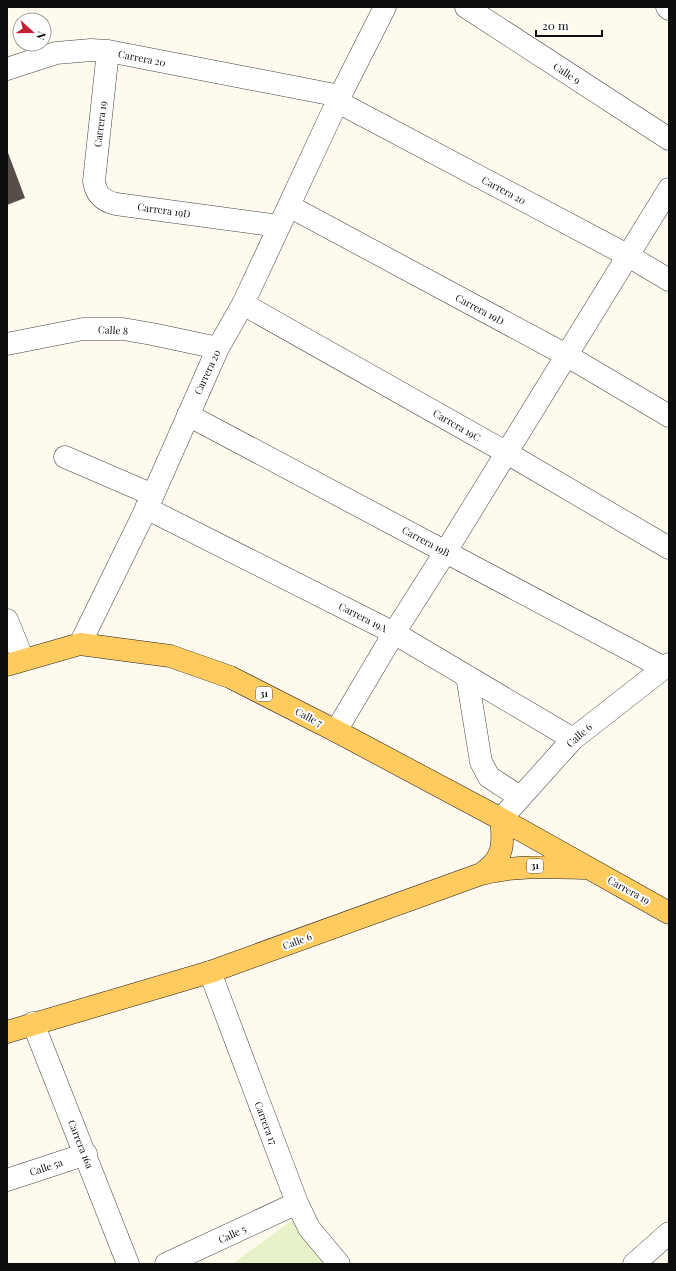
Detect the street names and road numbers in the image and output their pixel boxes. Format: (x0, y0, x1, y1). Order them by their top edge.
street label: Carrera 20 (117, 47, 167, 69)
street label: Calle 9 (551, 59, 583, 87)
street label: Carrera 19 (90, 100, 110, 148)
street label: Carrera 20 (479, 173, 529, 207)
street label: Carrera 19D (137, 199, 191, 221)
street label: Carrera 19D (453, 290, 507, 328)
street label: Calle 8 (98, 322, 128, 338)
street label: Carrera 20 (190, 347, 224, 397)
street label: Carrera 19C (431, 406, 484, 444)
street label: Carrera 19B (400, 523, 452, 559)
street label: Carrera 19A (336, 599, 390, 635)
road number: 31 (256, 687, 272, 701)
street label: Calle 7 (293, 704, 325, 730)
street label: Calle 6 (563, 720, 595, 750)
road number: 31 (527, 859, 543, 873)
street label: Carrera 19 (605, 873, 653, 907)
street label: Calle 6 (280, 929, 314, 953)
street label: Carrera 17 (251, 1099, 281, 1147)
street label: Carrera 16a (65, 1118, 97, 1170)
street label: Calle 5a (28, 1155, 64, 1179)
street label: Calle 5 (216, 1221, 248, 1247)

